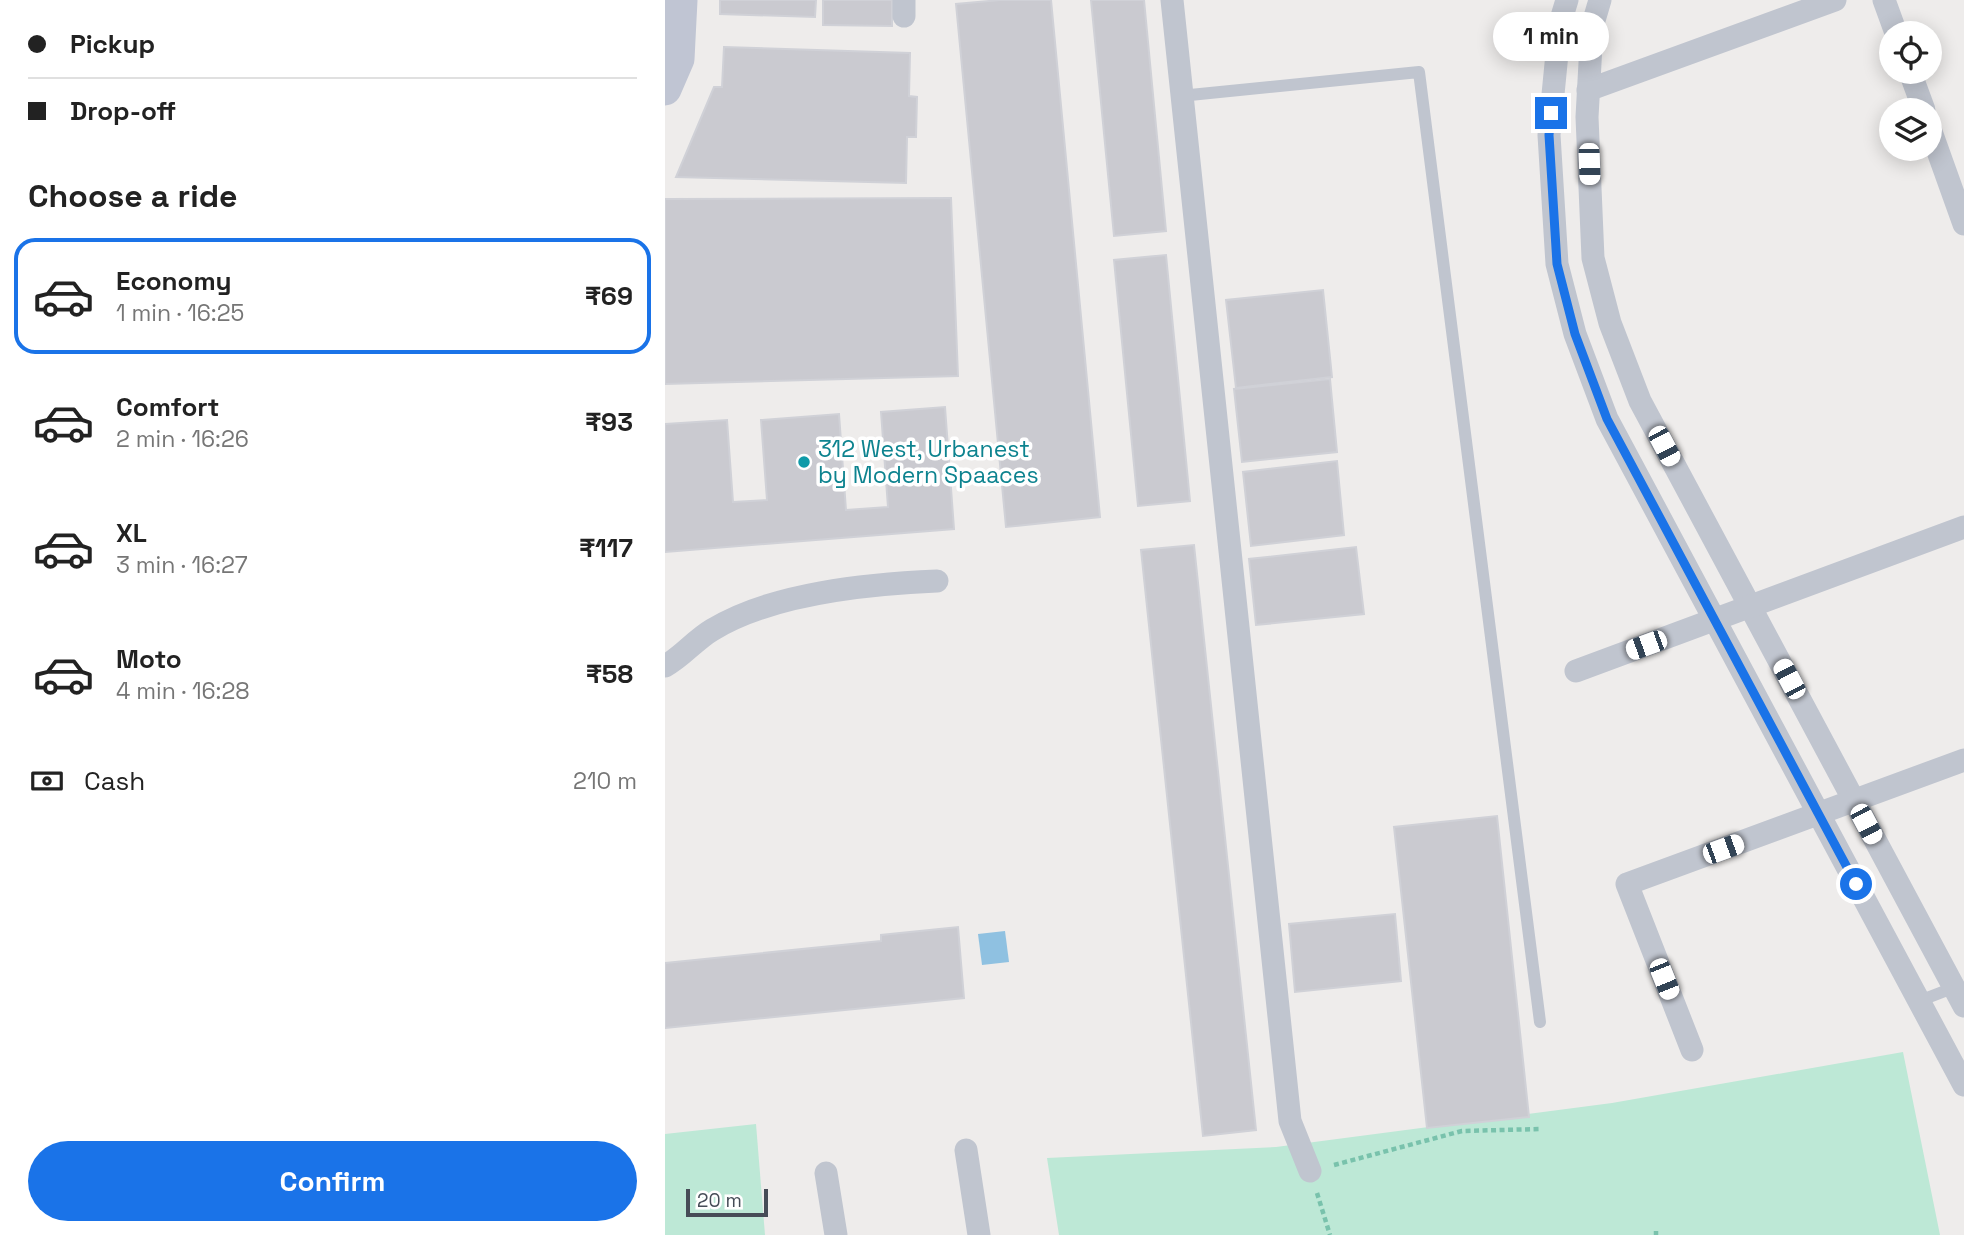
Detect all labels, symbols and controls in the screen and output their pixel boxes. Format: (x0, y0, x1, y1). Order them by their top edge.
callout: 1 min (1493, 11, 1609, 60)
text: 1 min (1523, 21, 1579, 51)
map controls (1879, 21, 1942, 161)
button: locate (1879, 21, 1942, 84)
text: Pickup (70, 27, 155, 61)
text: Drop-off (70, 94, 176, 128)
route end (1535, 97, 1567, 129)
button: layers (1879, 98, 1942, 161)
car (1578, 143, 1601, 185)
text: Choose a ride (28, 176, 238, 216)
text: Economy (116, 264, 232, 298)
icon: car (32, 265, 95, 328)
text: ₹69 (585, 279, 633, 313)
text: 1 min · 16:25 (116, 298, 244, 328)
text: Comfort (116, 390, 219, 424)
icon: car (32, 391, 95, 454)
text: ₹93 (585, 405, 633, 439)
car (1645, 423, 1684, 469)
text: 2 min · 16:26 (116, 424, 249, 454)
place label: 312 West, Urbanest by Modern Spaaces (818, 434, 1039, 490)
marker: 312 West, Urbanest by Modern Spaaces (796, 454, 812, 470)
text: XL (116, 516, 147, 550)
icon: car (32, 517, 95, 580)
text: ₹117 (579, 531, 633, 565)
text: 3 min · 16:27 (116, 550, 248, 580)
car (1623, 628, 1670, 662)
text: Moto (116, 642, 182, 676)
icon: car (32, 643, 95, 706)
car (1770, 656, 1809, 702)
text: ₹58 (586, 657, 633, 691)
text: 4 min · 16:28 (116, 676, 250, 706)
icon: cash (28, 762, 66, 800)
text: Cash (84, 764, 145, 798)
text: 210 m (573, 766, 637, 796)
car (1847, 801, 1886, 847)
car (1700, 832, 1747, 866)
route start (1840, 868, 1872, 900)
car (1647, 956, 1682, 1002)
button: Confirm (28, 1141, 637, 1221)
scale bar (686, 1186, 768, 1218)
text: 20 m (697, 1188, 742, 1213)

